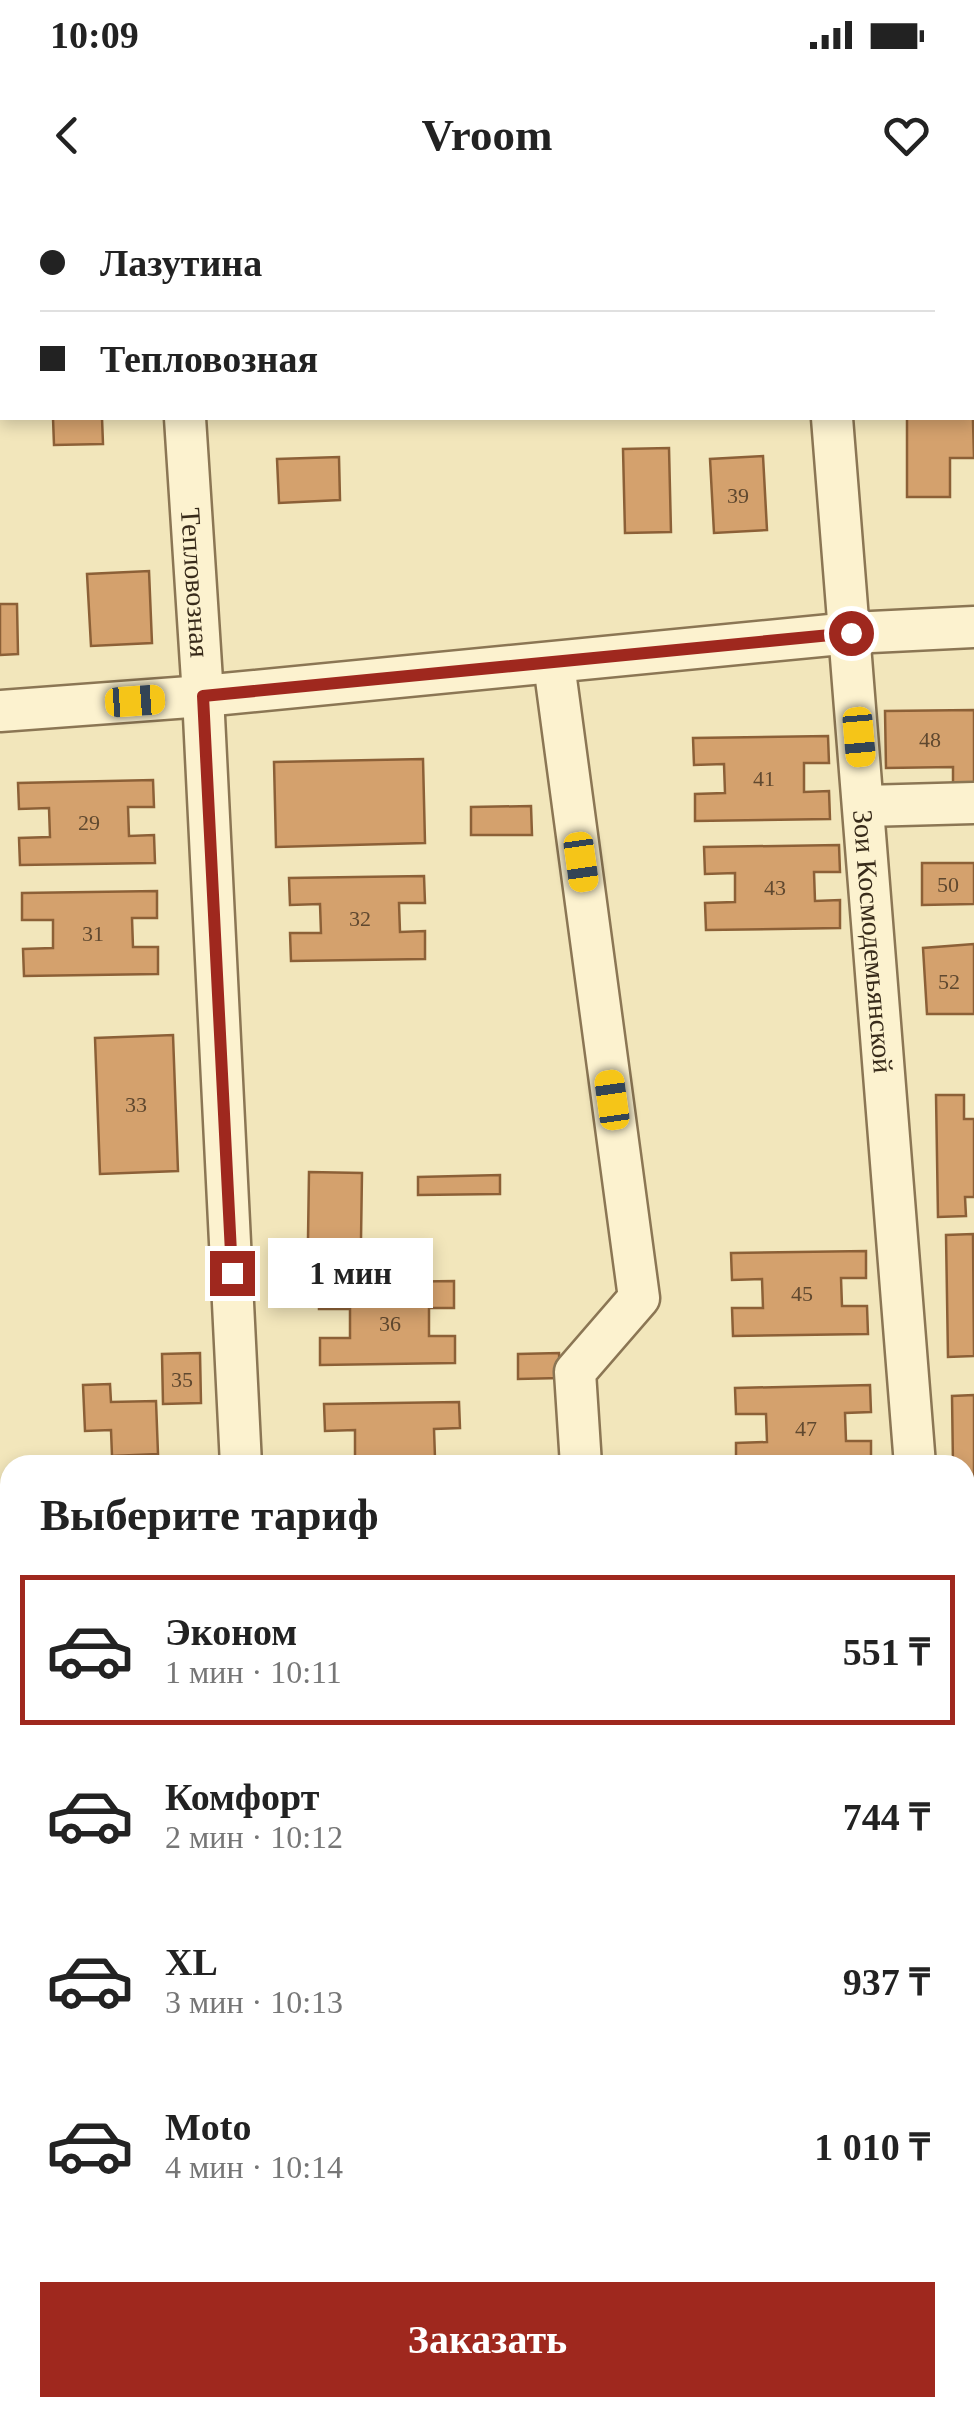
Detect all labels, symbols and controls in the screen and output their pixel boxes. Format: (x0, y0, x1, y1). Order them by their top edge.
text: 10:09 (50, 14, 139, 56)
icon: back (40, 108, 95, 163)
icon: heart (879, 108, 934, 163)
text: Vroom (422, 110, 552, 160)
text: Лазутина (100, 242, 262, 284)
text: Тепловозная (100, 338, 318, 380)
house number: 39 (727, 483, 749, 508)
street label: Тепловозная (175, 507, 215, 659)
route start (829, 611, 874, 656)
car (104, 684, 166, 718)
car (841, 706, 877, 768)
house number: 48 (919, 727, 941, 752)
house number: 41 (753, 766, 775, 791)
street label: Зои Космодемьянской (847, 809, 899, 1074)
house number: 29 (78, 810, 100, 835)
car (562, 830, 600, 894)
house number: 50 (937, 872, 959, 897)
house number: 43 (764, 875, 786, 900)
house number: 32 (349, 906, 371, 931)
house number: 31 (82, 921, 104, 946)
house number: 52 (938, 969, 960, 994)
car (593, 1068, 631, 1132)
house number: 33 (125, 1092, 147, 1117)
callout: 1 мин (267, 1238, 432, 1308)
route end (210, 1251, 255, 1296)
text: 1 мин (309, 1255, 392, 1291)
house number: 45 (791, 1281, 813, 1306)
house number: 36 (379, 1311, 401, 1336)
house number: 35 (171, 1367, 193, 1392)
house number: 47 (795, 1416, 817, 1441)
text: Выберите тариф (40, 1490, 379, 1540)
icon: car (45, 1605, 135, 1695)
text: Эконом (165, 1611, 297, 1653)
text: 551 ₸ (843, 1631, 930, 1673)
text: 1 мин · 10:11 (165, 1654, 342, 1690)
icon: car (45, 1770, 135, 1860)
text: Комфорт (165, 1776, 319, 1818)
text: 744 ₸ (843, 1796, 930, 1838)
text: 2 мин · 10:12 (165, 1819, 343, 1855)
icon: car (45, 1935, 135, 2025)
text: XL (165, 1941, 218, 1983)
text: 937 ₸ (843, 1961, 930, 2003)
text: 3 мин · 10:13 (165, 1984, 343, 2020)
icon: car (45, 2100, 135, 2190)
text: Moto (165, 2106, 252, 2148)
text: 1 010 ₸ (814, 2126, 930, 2168)
text: 4 мин · 10:14 (165, 2149, 343, 2185)
button: Заказать (40, 2282, 935, 2397)

